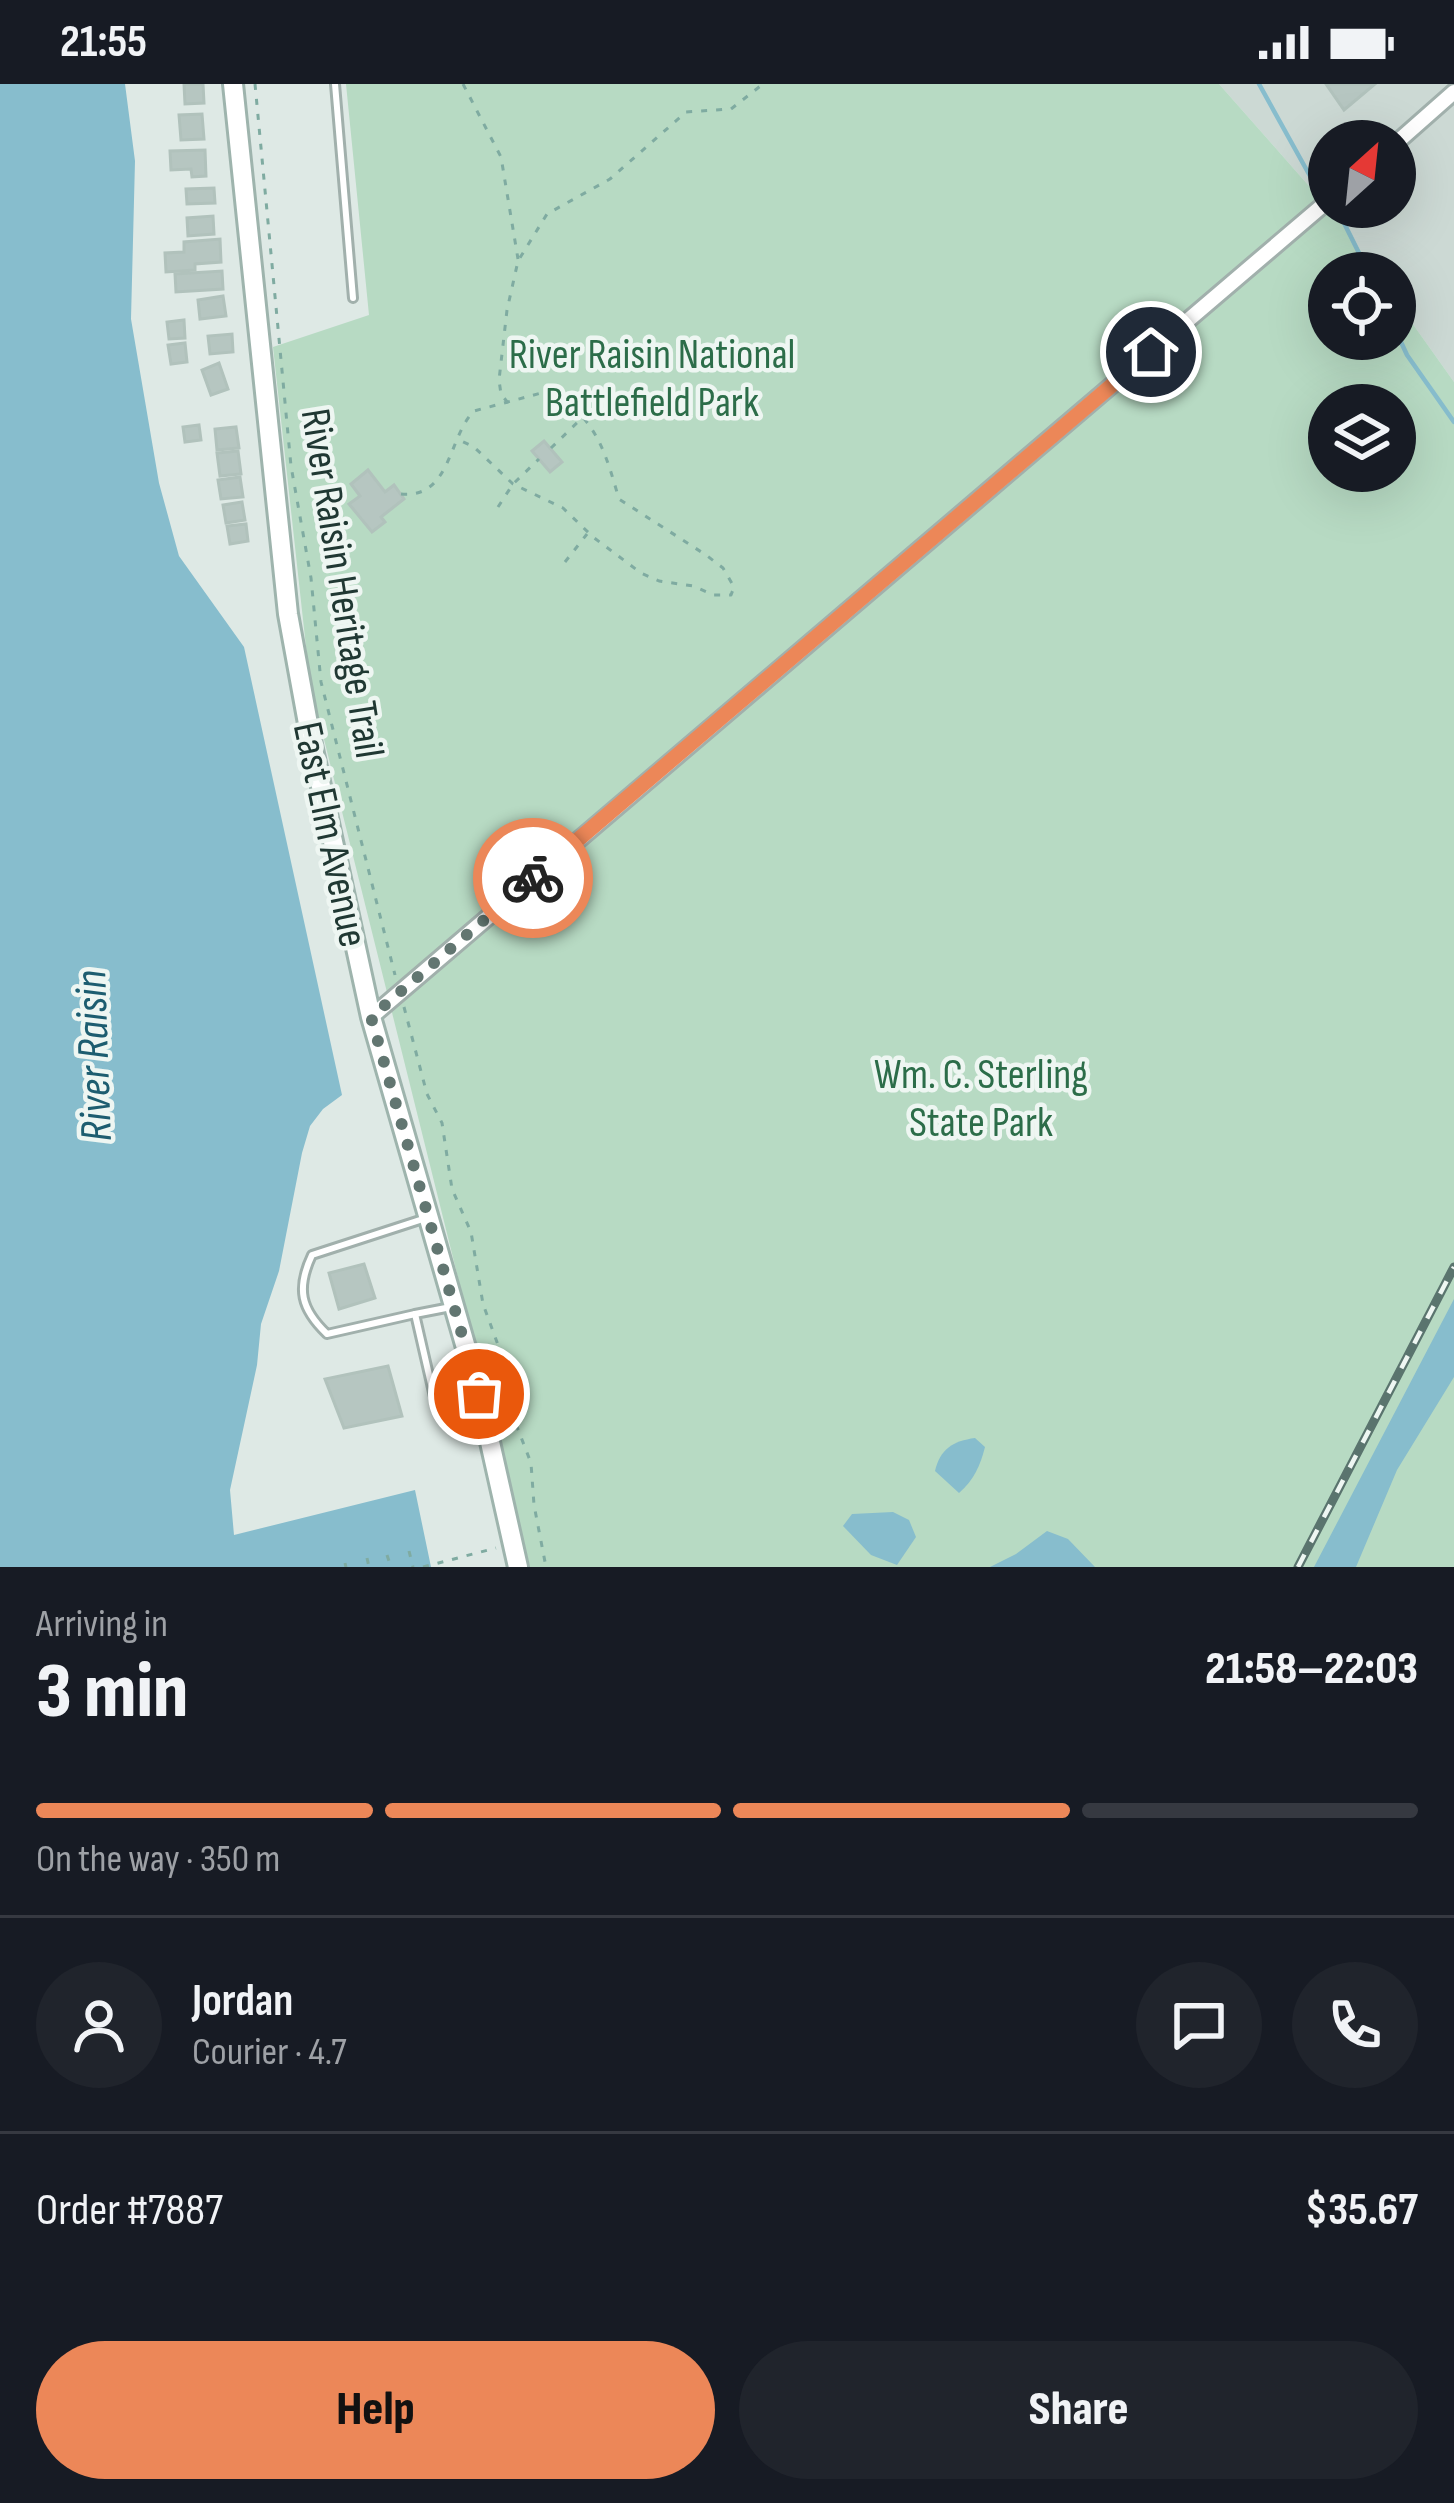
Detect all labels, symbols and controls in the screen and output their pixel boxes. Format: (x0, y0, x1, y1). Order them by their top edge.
text: 21:55 (60, 15, 147, 70)
north arrow (1308, 120, 1416, 228)
map controls (1308, 120, 1416, 492)
button: locate (1308, 252, 1416, 360)
pin (1100, 301, 1202, 403)
icon: home (1118, 319, 1184, 385)
park label: River Raisin National Battlefield Park (509, 330, 795, 429)
button: layers (1308, 384, 1416, 492)
street label: River Raisin Heritage Trail (289, 405, 394, 762)
street label: East Elm Avenue (281, 717, 378, 952)
courier (473, 818, 593, 938)
icon: bike (500, 845, 566, 911)
water label: River Raisin (64, 969, 125, 1143)
park label: Wm. C. Sterling State Park (874, 1050, 1088, 1149)
pin (428, 1343, 530, 1445)
icon: bag (446, 1361, 512, 1427)
text: Arriving in (36, 1601, 168, 1648)
text: 21:58–22:03 (1205, 1642, 1418, 1697)
text: 3 min (36, 1646, 188, 1739)
text: On the way · 350 m (36, 1836, 280, 1883)
button: person (36, 1962, 162, 2088)
button: chat (1136, 1962, 1262, 2088)
button: phone (1292, 1962, 1418, 2088)
text: Jordan (192, 1974, 293, 2029)
text: Courier · 4.7 (192, 2029, 347, 2076)
text: Order #7887 (36, 2183, 223, 2238)
text: $35.67 (1305, 2183, 1418, 2238)
button: Help (36, 2341, 715, 2479)
button: Share (739, 2341, 1418, 2479)

